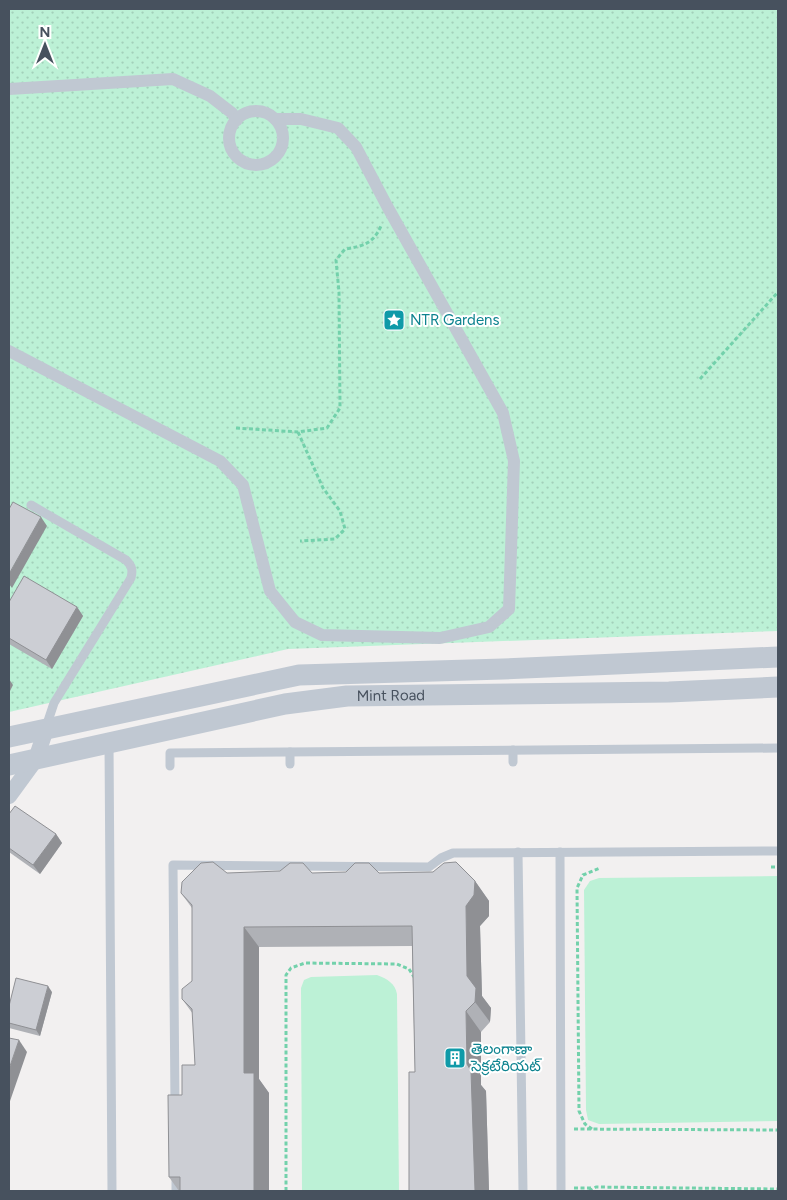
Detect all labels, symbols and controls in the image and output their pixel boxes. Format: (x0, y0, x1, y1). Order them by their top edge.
north arrow (20, 20, 70, 70)
text: N (40, 24, 50, 41)
place icon: NTR Gardens (382, 308, 406, 332)
place label: NTR Gardens (410, 311, 499, 329)
street label: Mint Road (356, 686, 425, 705)
place label: తెలంగాణా సెక్రటేరియట్ (470, 1040, 542, 1076)
building icon: తెలంగాణా సెక్రటేరియట్ (443, 1046, 467, 1070)

